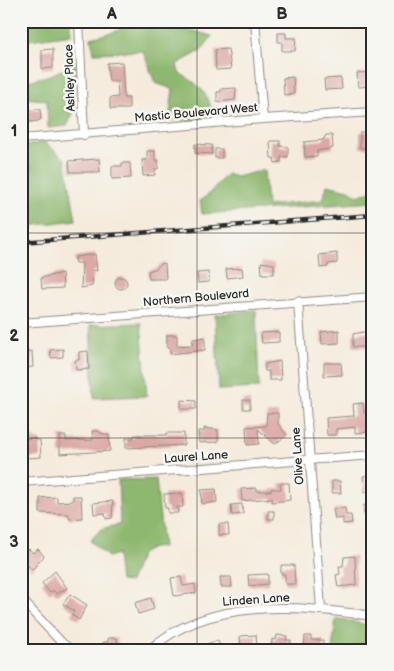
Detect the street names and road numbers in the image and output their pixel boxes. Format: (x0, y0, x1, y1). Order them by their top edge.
street label: Ashley Place (61, 44, 79, 112)
street label: Mastic Boulevard West (134, 100, 259, 126)
street label: Northern Boulevard (142, 286, 250, 310)
street label: Olive Lane (289, 427, 307, 485)
street label: Laurel Lane (163, 447, 229, 467)
street label: Linden Lane (222, 590, 290, 610)

